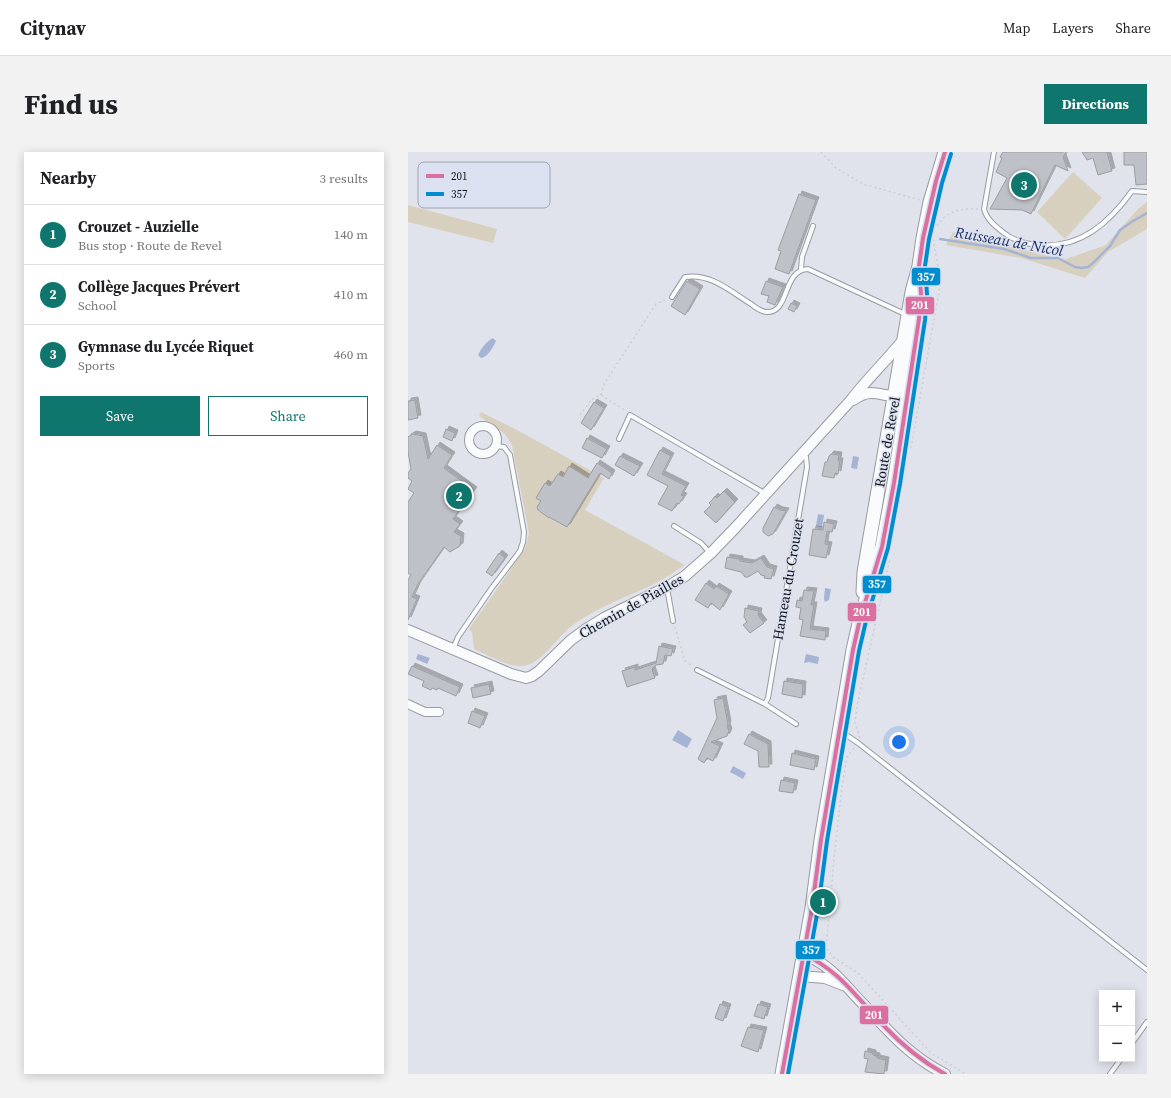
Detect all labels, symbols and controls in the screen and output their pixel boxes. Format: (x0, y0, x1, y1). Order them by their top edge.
text: Citynav (20, 15, 86, 41)
text: Map (1003, 18, 1030, 38)
text: Layers (1052, 18, 1094, 38)
text: Share (1116, 18, 1151, 38)
button: Directions (1044, 84, 1147, 124)
text: Find us (24, 85, 118, 123)
legend (418, 162, 550, 208)
text: Nearby (40, 166, 96, 190)
text: 201 (451, 169, 468, 184)
text: 3 results (320, 170, 368, 187)
pin: 3 (1011, 170, 1037, 200)
text: 357 (451, 187, 468, 202)
text: Crouzet - Auzielle (78, 216, 199, 237)
water label: Ruisseau de Nicol (952, 221, 1066, 261)
text: 1 (49, 226, 57, 243)
text: 140 m (334, 226, 368, 243)
text: Bus stop · Route de Revel (78, 237, 222, 254)
line badge: 357 (911, 267, 941, 286)
text: 357 (917, 270, 935, 285)
text: Collège Jacques Prévert (78, 276, 240, 297)
text: 2 (49, 286, 57, 303)
text: 410 m (334, 286, 368, 303)
line badge: 201 (905, 296, 935, 315)
text: School (78, 297, 117, 314)
text: 201 (911, 298, 929, 313)
text: Gymnase du Lycée Riquet (78, 336, 254, 357)
text: 3 (49, 346, 57, 363)
text: 460 m (334, 346, 368, 363)
text: Sports (78, 357, 115, 374)
street label: Route de Revel (869, 395, 905, 489)
button: Save (40, 396, 200, 436)
button: Share (208, 396, 368, 436)
pin: 2 (446, 481, 472, 511)
street label: Hameau du Crouzet (767, 516, 809, 642)
street label: Chemin de Piailles (575, 569, 687, 643)
line badge: 357 (862, 575, 892, 594)
text: 357 (868, 577, 886, 592)
line badge: 201 (847, 602, 877, 622)
text: 201 (853, 605, 871, 620)
your location (889, 732, 909, 752)
pin: 1 (810, 887, 836, 917)
line badge: 357 (795, 940, 826, 960)
text: 357 (802, 943, 820, 958)
map controls (1099, 990, 1135, 1062)
button: + (1099, 990, 1135, 1026)
line badge: 201 (859, 1005, 889, 1025)
text: 201 (865, 1008, 883, 1023)
button: − (1099, 1026, 1135, 1062)

